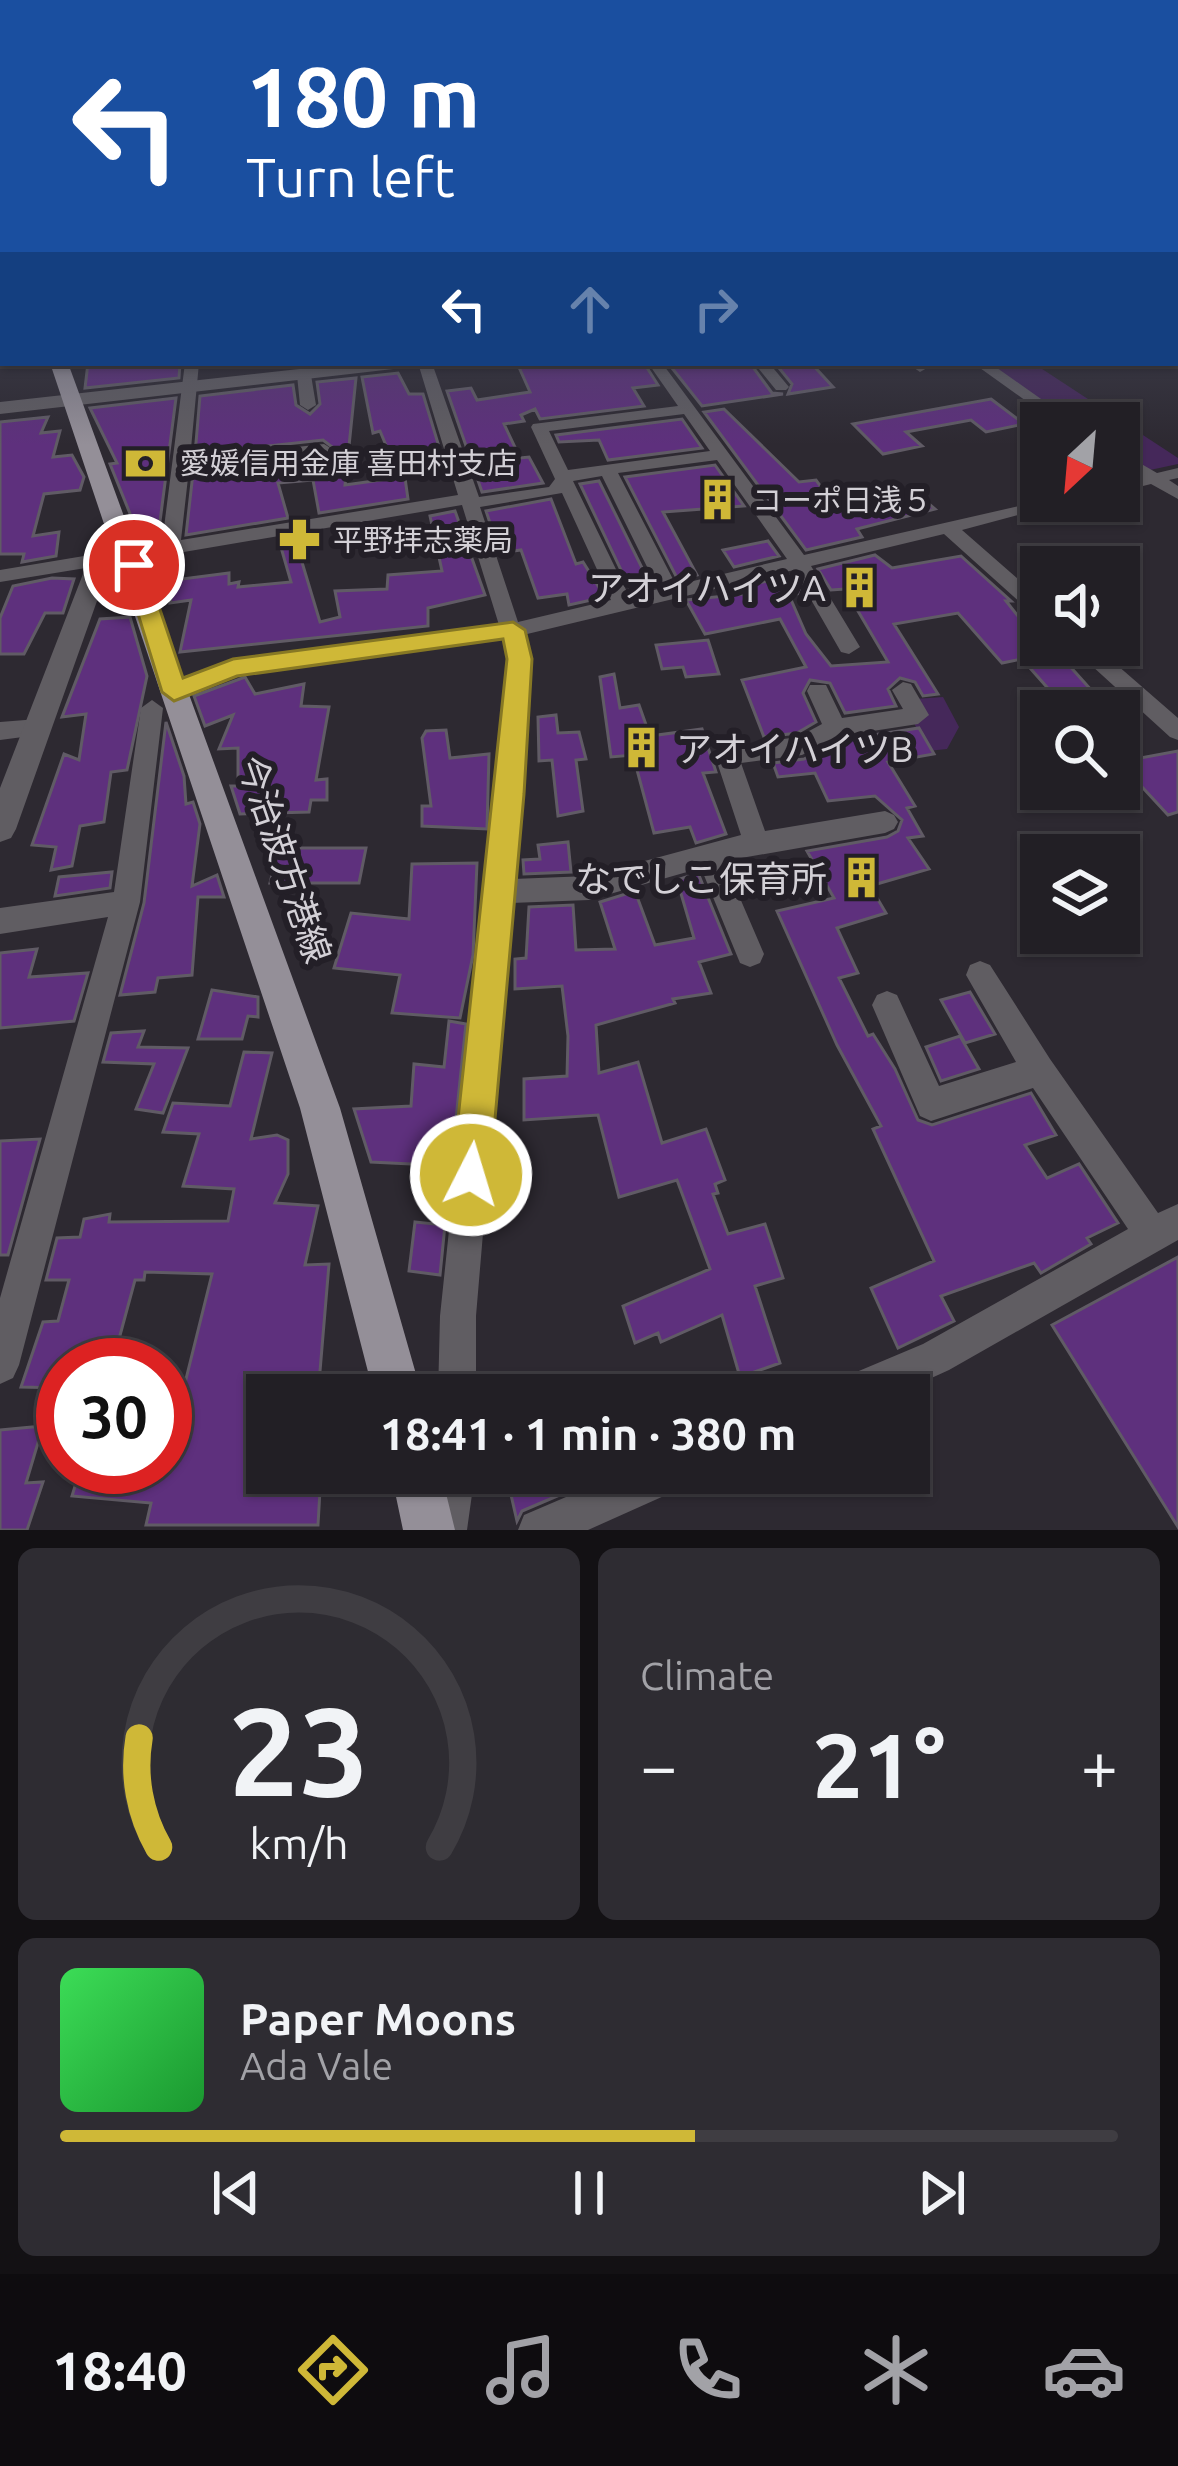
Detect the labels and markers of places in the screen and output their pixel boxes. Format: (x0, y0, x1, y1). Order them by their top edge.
bank icon: 愛媛信用金庫 喜田村支店 (123, 440, 169, 486)
place label: 愛媛信用金庫 喜田村支店 (180, 446, 517, 480)
building icon: コーポ日浅５ (695, 477, 741, 523)
place label: コーポ日浅５ (752, 483, 932, 517)
pin (83, 514, 185, 616)
pharmacy icon: 平野拝志薬局 (276, 517, 322, 563)
place label: 平野拝志薬局 (333, 523, 513, 557)
building icon: アオイハイツA (837, 564, 883, 610)
place label: アオイハイツA (588, 567, 827, 608)
building icon: アオイハイツB (619, 725, 665, 771)
place label: アオイハイツB (676, 728, 913, 769)
building icon: なでしこ保育所 (838, 855, 884, 901)
place label: なでしこ保育所 (575, 858, 827, 899)

